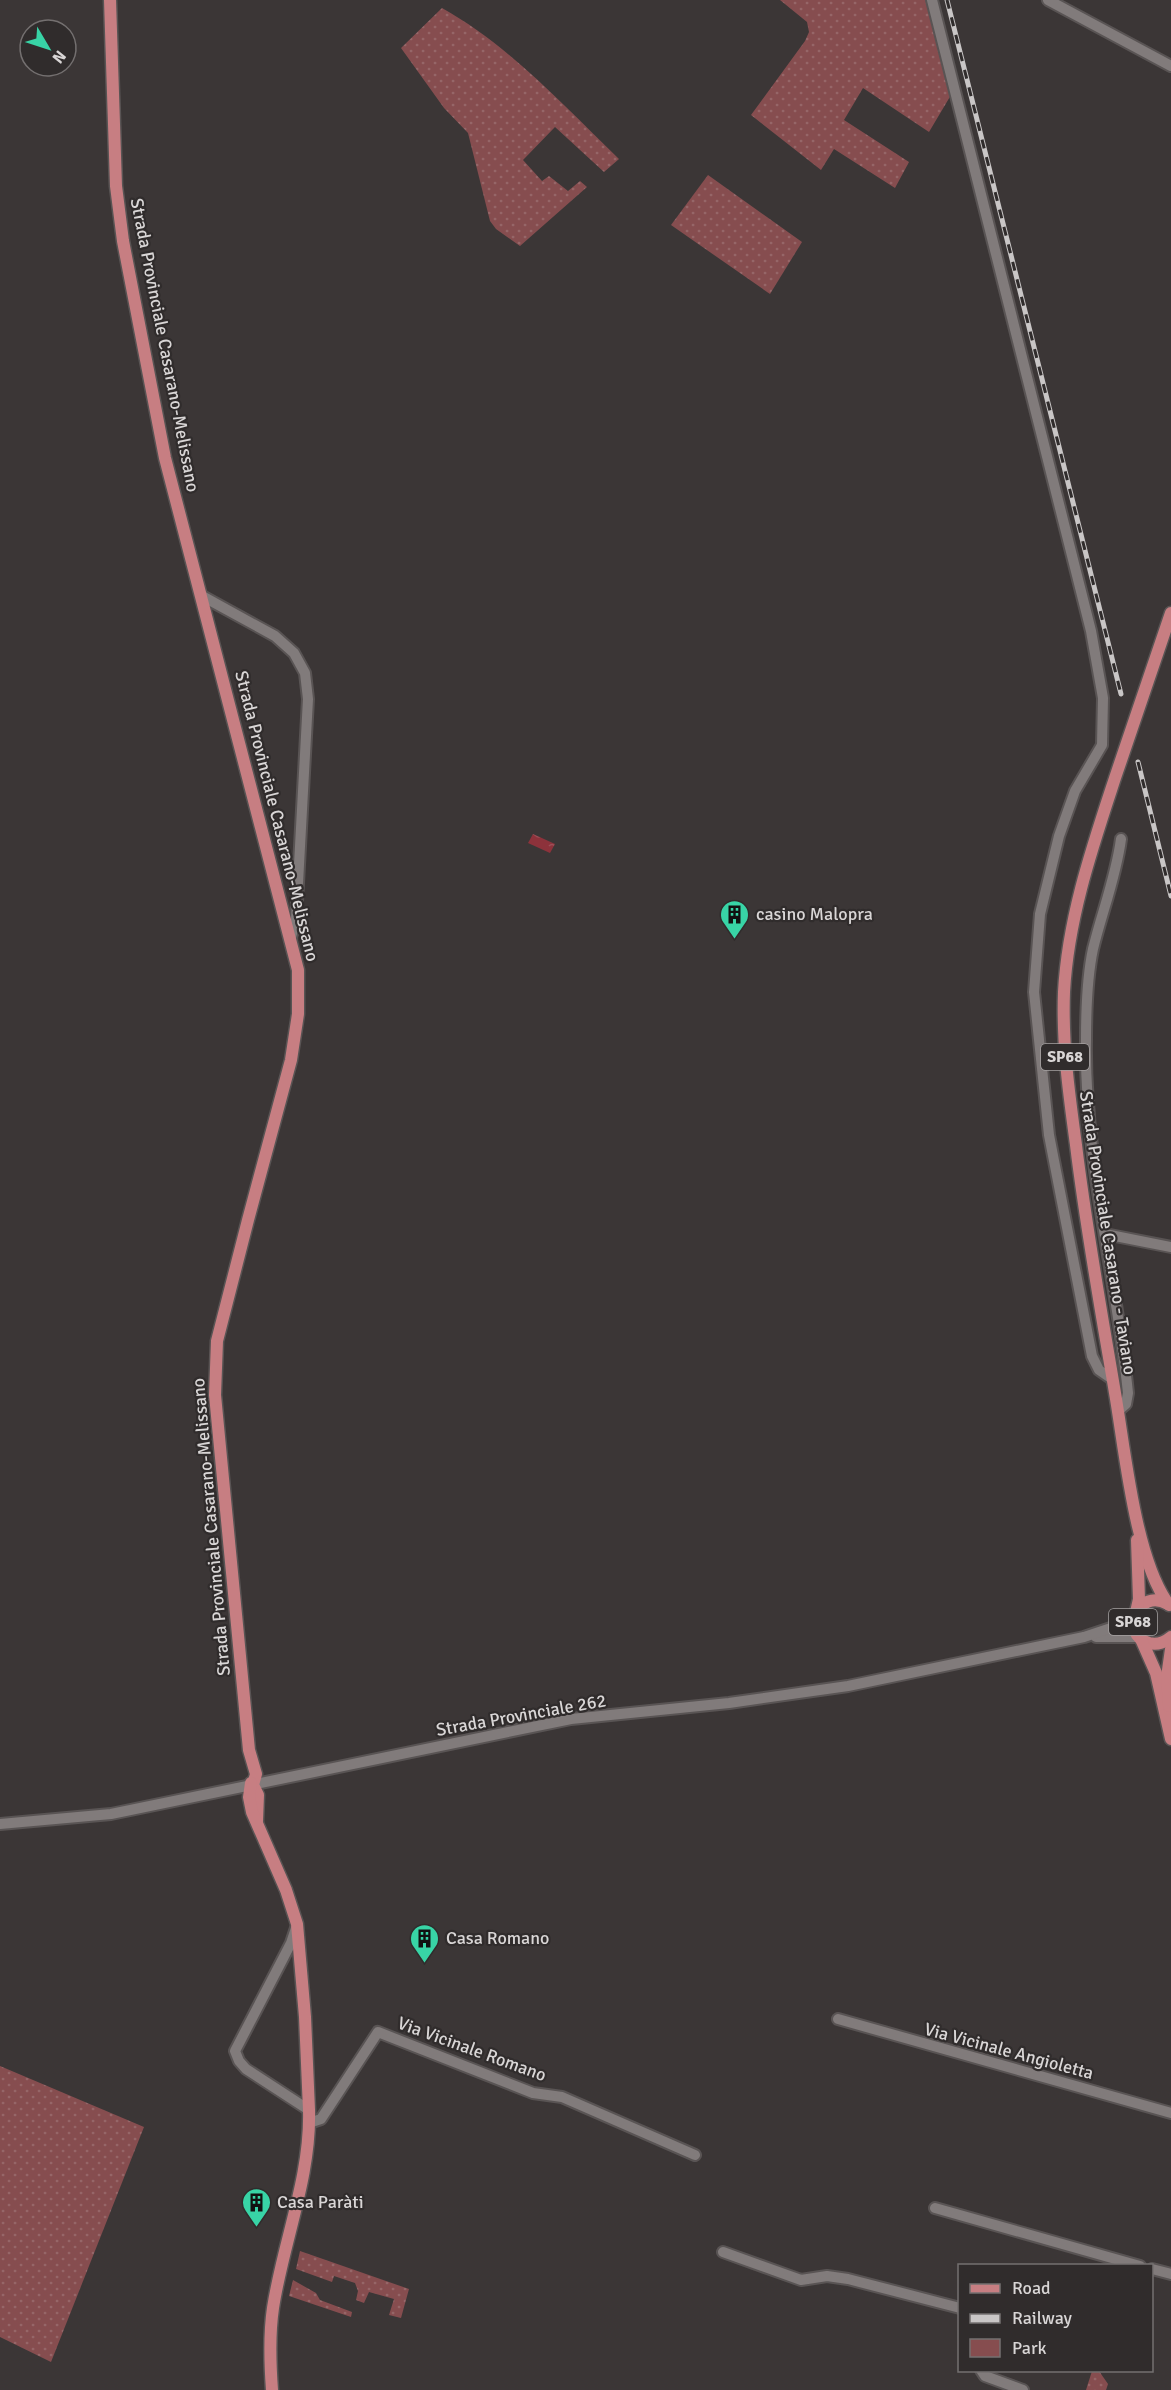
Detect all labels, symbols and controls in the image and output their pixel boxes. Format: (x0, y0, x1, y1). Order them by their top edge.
north arrow (18, 18, 78, 78)
text: N (48, 46, 70, 67)
street label: Strada Provinciale Casarano-Melissano (126, 196, 204, 494)
street label: Strada Provinciale Casarano-Melissano (230, 668, 324, 964)
building icon: casino Malopra (719, 898, 751, 940)
place label: casino Malopra (756, 903, 873, 925)
road number: SP68 (1041, 1044, 1089, 1070)
street label: Strada Provinciale Casarano - Taviano (1075, 1090, 1141, 1376)
street label: Strada Provinciale Casarano-Melissano (187, 1377, 235, 1677)
road number: SP68 (1109, 1609, 1157, 1635)
street label: Strada Provinciale 262 (434, 1689, 608, 1741)
building icon: Casa Romano (409, 1922, 441, 1964)
place label: Casa Romano (446, 1927, 549, 1949)
street label: Via Vicinale Romano (395, 2012, 549, 2086)
street label: Via Vicinale Angioletta (922, 2018, 1096, 2084)
building icon: Casa Paràti (240, 2186, 272, 2228)
place label: Casa Paràti (277, 2191, 364, 2213)
legend (958, 2264, 1153, 2372)
text: Road (1012, 2277, 1051, 2299)
text: Railway (1012, 2307, 1073, 2329)
text: Park (1012, 2337, 1047, 2359)

